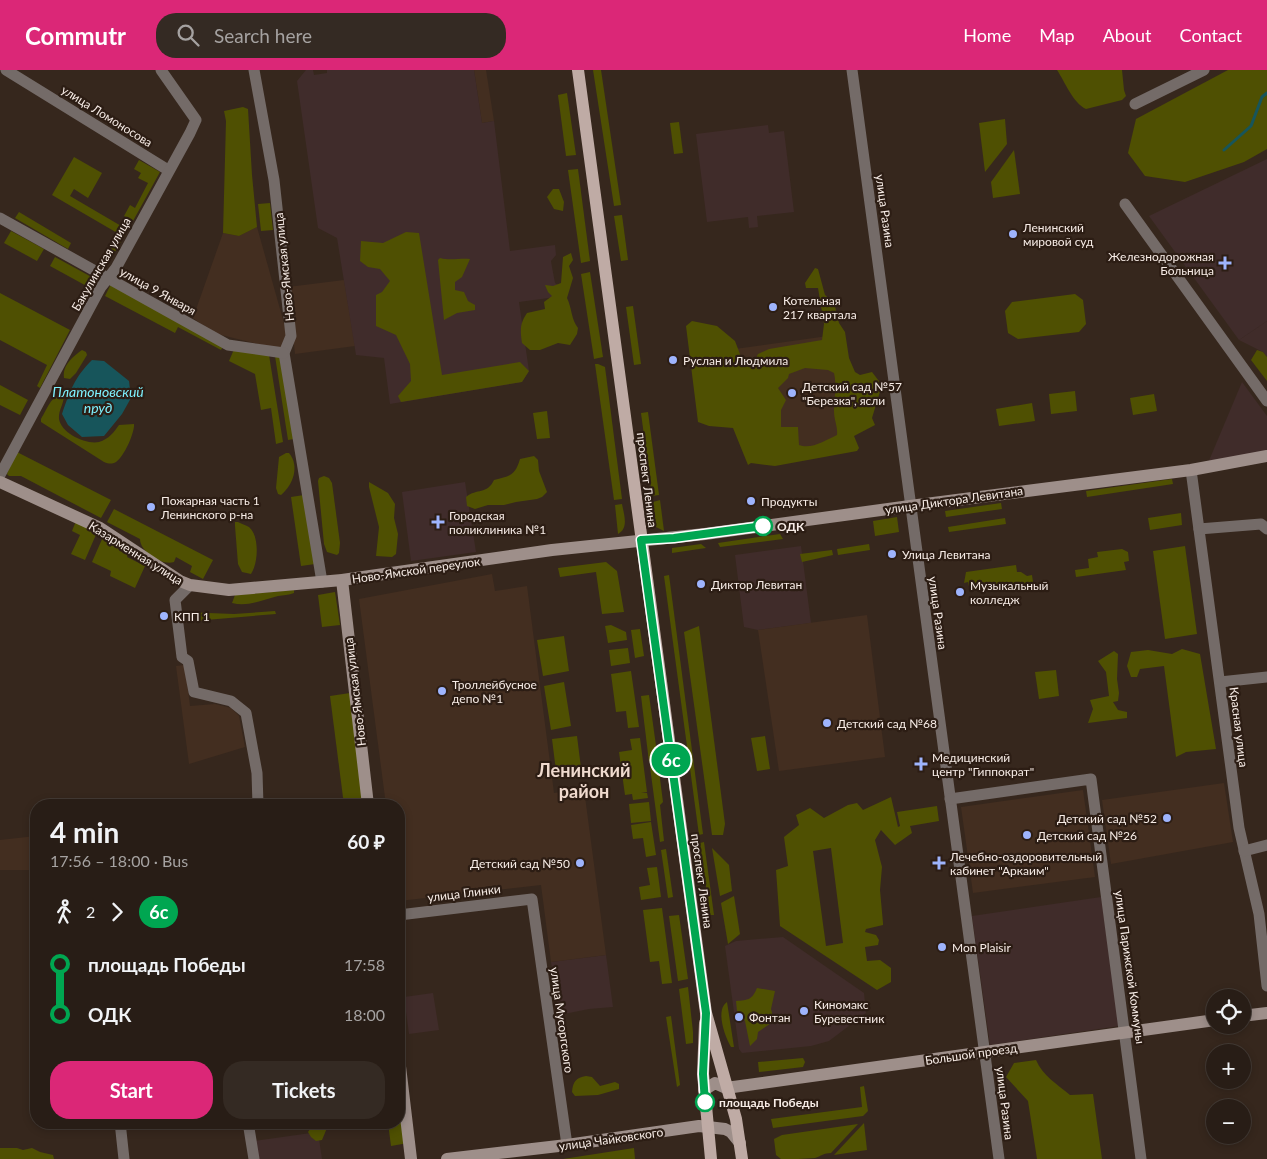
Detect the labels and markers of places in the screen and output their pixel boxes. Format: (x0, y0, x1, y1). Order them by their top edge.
place label: Ленинский мировой суд (1022, 220, 1094, 249)
marker: Ленинский мировой суд (1007, 228, 1019, 240)
place label: Железнодорожная Больница (1108, 249, 1214, 278)
marker: Железнодорожная Больница (1218, 256, 1232, 270)
place label: Котельная 217 квартала (783, 293, 857, 322)
marker: Котельная 217 квартала (767, 301, 779, 313)
place label: Руслан и Людмила (683, 353, 788, 368)
marker: Руслан и Людмила (667, 354, 679, 366)
place label: Детский сад №57 "Березка", ясли (802, 379, 902, 408)
marker: Детский сад №57 "Березка", ясли (786, 387, 798, 399)
place label: Пожарная часть 1 Ленинского р-на (160, 493, 260, 522)
place label: Продукты (761, 494, 817, 509)
marker: Продукты (745, 495, 757, 507)
marker: Пожарная часть 1 Ленинского р-на (145, 501, 157, 513)
place label: Городская поликлиника №1 (449, 508, 546, 537)
marker: Городская поликлиника №1 (431, 515, 445, 529)
marker: ОДК (753, 516, 773, 536)
place label: ОДК (777, 519, 805, 534)
place label: Улица Левитана (902, 547, 991, 562)
marker: Улица Левитана (886, 548, 898, 560)
place label: Диктор Левитан (711, 577, 802, 592)
marker: Диктор Левитан (695, 578, 707, 590)
place label: Музыкальный колледж (970, 578, 1049, 607)
marker: Музыкальный колледж (954, 586, 966, 598)
place label: КПП 1 (174, 609, 210, 624)
marker: КПП 1 (158, 610, 170, 622)
place label: Троллейбусное депо №1 (452, 677, 537, 706)
marker: Троллейбусное депо №1 (436, 685, 448, 697)
place label: Детский сад №68 (837, 716, 937, 731)
marker: Детский сад №68 (821, 717, 833, 729)
place label: Медицинский центр "Гиппократ" (932, 750, 1034, 779)
marker: Медицинский центр "Гиппократ" (914, 757, 928, 771)
place label: Детский сад №52 (1057, 811, 1157, 826)
marker: Детский сад №52 (1161, 812, 1173, 824)
place label: Детский сад №26 (1037, 828, 1137, 843)
marker: Детский сад №26 (1021, 829, 1033, 841)
place label: Лечебно-оздоровительный кабинет "Аркаим" (949, 849, 1102, 878)
place label: Детский сад №50 (470, 856, 570, 871)
marker: Лечебно-оздоровительный кабинет "Аркаим" (932, 856, 946, 870)
marker: Детский сад №50 (574, 857, 586, 869)
place label: Mon Plaisir (952, 940, 1011, 955)
marker: Mon Plaisir (936, 941, 948, 953)
place label: Киномакс Буревестник (814, 997, 885, 1026)
marker: Киномакс Буревестник (798, 1005, 810, 1017)
place label: Фонтан (749, 1010, 791, 1025)
marker: Фонтан (733, 1011, 745, 1023)
marker: площадь Победы (695, 1092, 715, 1112)
place label: площадь Победы (719, 1095, 819, 1110)

